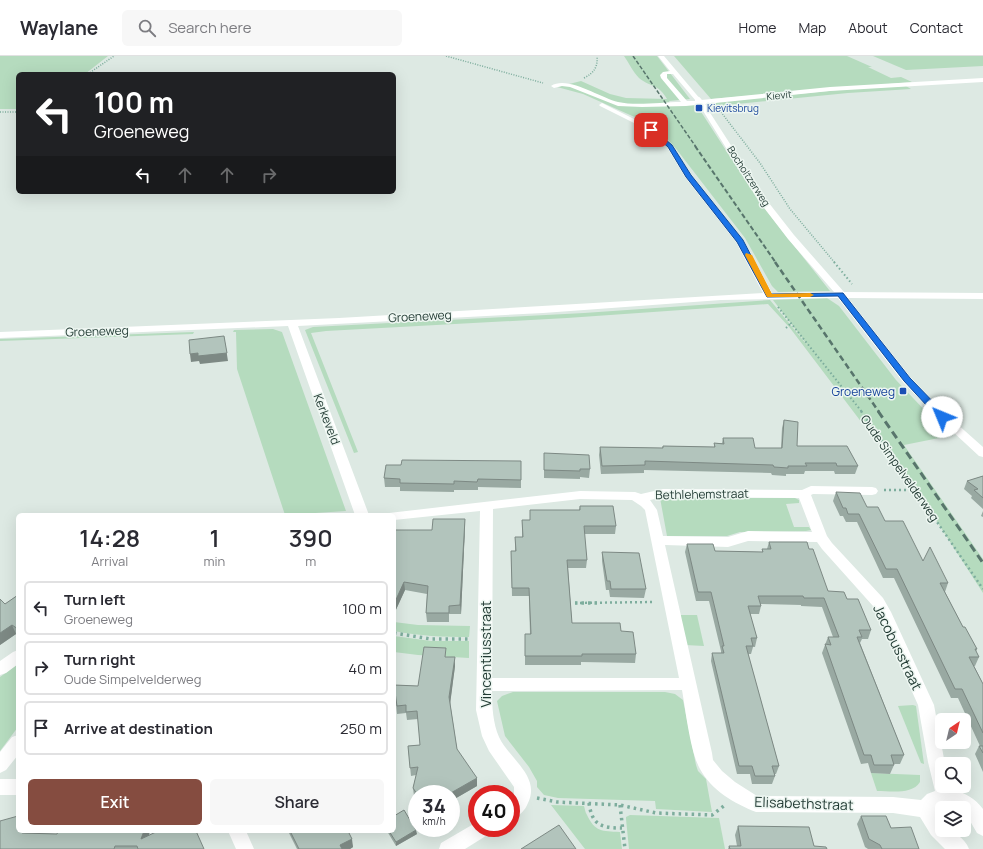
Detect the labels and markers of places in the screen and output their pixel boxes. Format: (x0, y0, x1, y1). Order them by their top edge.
place label: Kievitsbrug (707, 101, 759, 115)
marker: Kievitsbrug (694, 103, 704, 113)
pin (634, 113, 668, 147)
place label: Groeneweg (831, 383, 895, 400)
marker: Groeneweg (898, 386, 908, 396)

